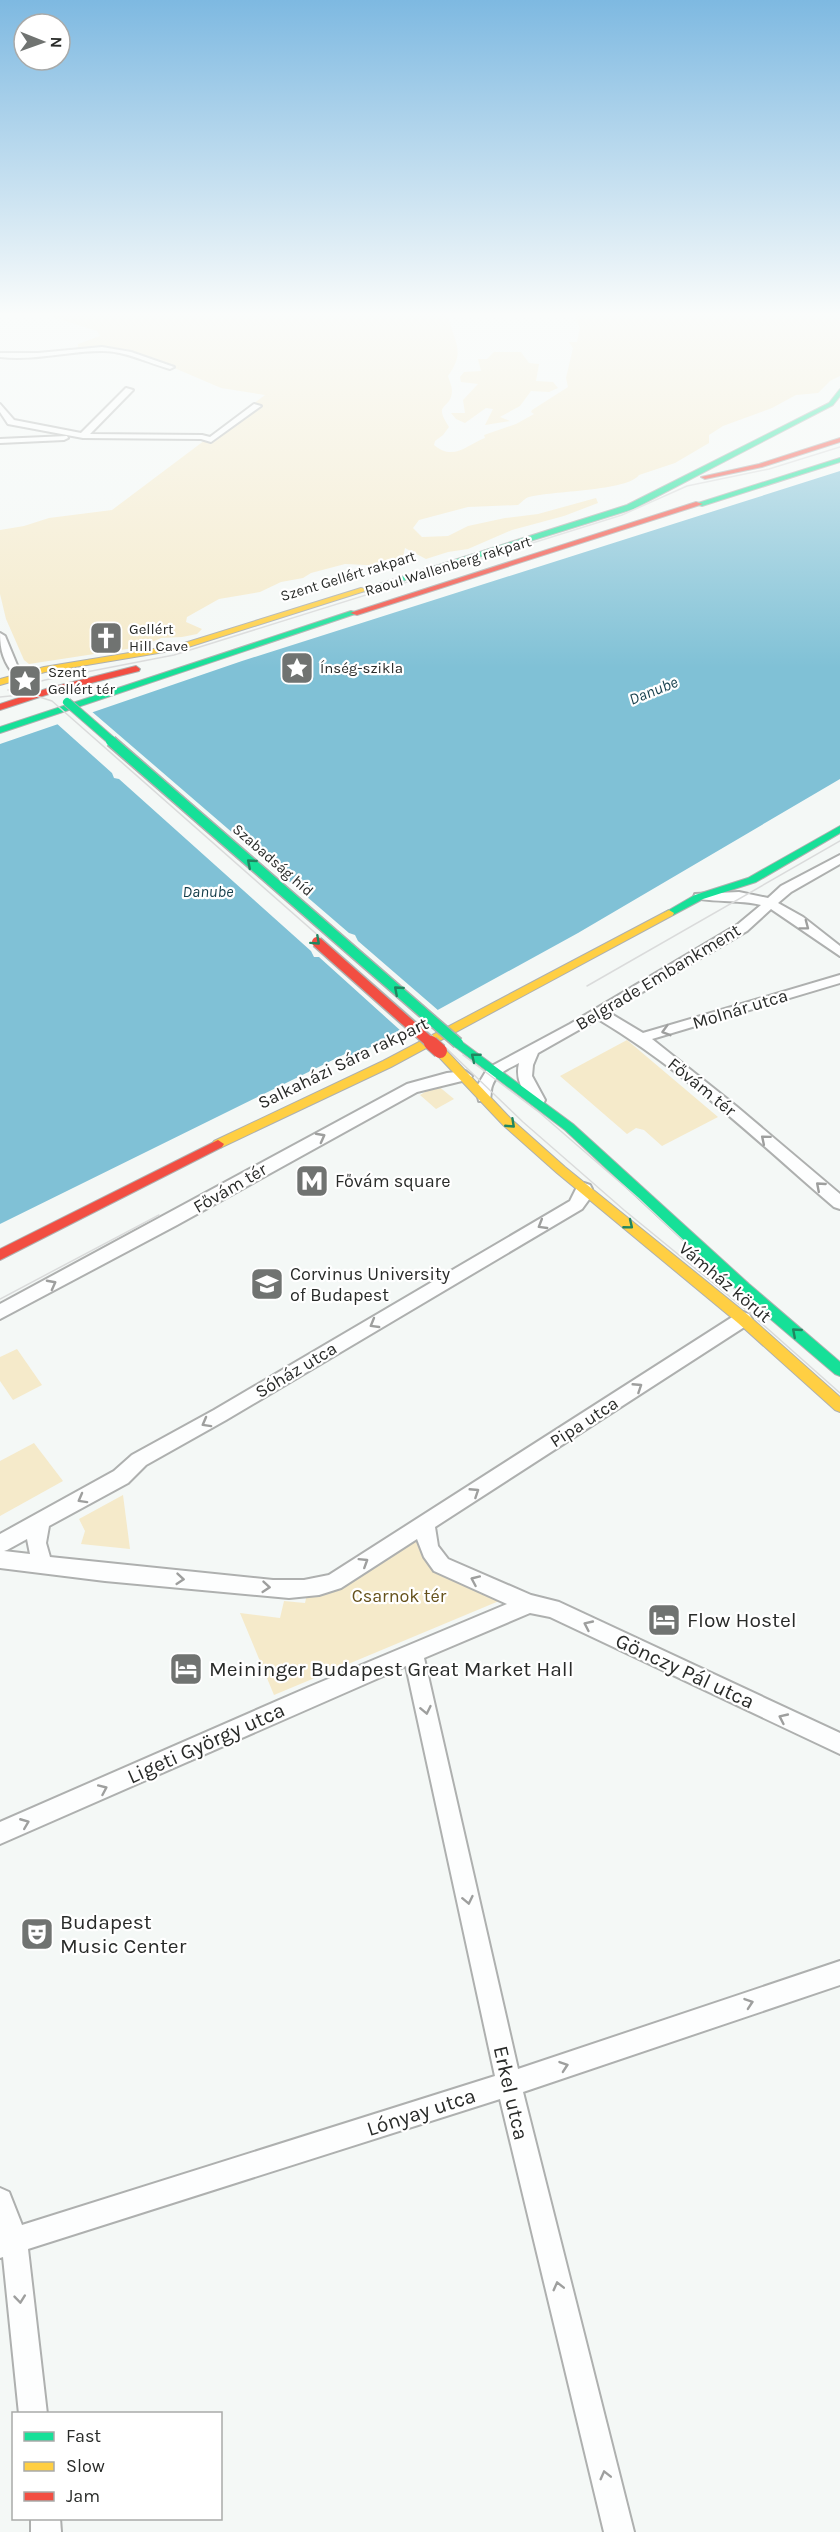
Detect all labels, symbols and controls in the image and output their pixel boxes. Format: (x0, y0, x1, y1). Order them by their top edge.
north arrow (12, 12, 72, 72)
text: N (47, 36, 66, 48)
street label: Raoul Wallenberg rakpart (363, 532, 534, 600)
street label: Szent Gellért rakpart (278, 547, 418, 605)
church icon: Gellért Hill Cave (88, 620, 124, 656)
place label: Gellért Hill Cave (129, 620, 188, 655)
place icon: Ínség-szikla (279, 650, 315, 686)
place label: Ínség-szikla (320, 659, 403, 677)
place icon: Szent Gellért tér (7, 663, 43, 699)
place label: Szent Gellért tér (48, 663, 115, 698)
water label: Danube (626, 672, 681, 709)
street label: Szabadság híd (229, 820, 317, 900)
one-way arrow (247, 859, 258, 870)
water label: Danube (183, 882, 234, 901)
one-way arrow (799, 918, 810, 929)
street label: Belgrade Embankment (572, 919, 745, 1035)
one-way arrow (309, 934, 320, 945)
street label: Molnár utca (690, 984, 790, 1034)
one-way arrow (394, 987, 405, 998)
street label: Salkaházi Sára rakpart (254, 1012, 432, 1114)
one-way arrow (661, 1023, 671, 1036)
street label: Fővám tér (663, 1053, 741, 1121)
one-way arrow (471, 1054, 482, 1065)
one-way arrow (504, 1117, 514, 1128)
one-way arrow (315, 1133, 325, 1144)
one-way arrow (761, 1135, 772, 1146)
street label: Fővám tér (189, 1158, 271, 1218)
metro station icon: Fővám square (294, 1163, 330, 1199)
place label: Fővám square (335, 1170, 450, 1192)
one-way arrow (816, 1182, 826, 1193)
one-way arrow (538, 1218, 548, 1229)
one-way arrow (623, 1218, 634, 1229)
street label: Vámház körút (674, 1237, 776, 1327)
place label: Corvinus University of Budapest (290, 1263, 451, 1306)
school or university icon: Corvinus University of Budapest (249, 1266, 285, 1302)
one-way arrow (45, 1280, 56, 1291)
one-way arrow (370, 1317, 380, 1328)
one-way arrow (792, 1328, 803, 1339)
street label: Sóház utca (251, 1337, 341, 1403)
one-way arrow (632, 1383, 643, 1394)
street label: Pipa utca (546, 1392, 622, 1452)
one-way arrow (201, 1416, 212, 1427)
one-way arrow (468, 1489, 479, 1500)
one-way arrow (77, 1492, 88, 1503)
one-way arrow (358, 1558, 368, 1570)
one-way arrow (176, 1572, 185, 1585)
one-way arrow (470, 1575, 481, 1587)
one-way arrow (261, 1580, 270, 1593)
park label: Csarnok tér (352, 1585, 447, 1607)
hotel icon: Flow Hostel (646, 1602, 682, 1638)
place label: Flow Hostel (687, 1608, 797, 1632)
one-way arrow (584, 1621, 595, 1633)
street label: Gönczy Pál utca (612, 1628, 758, 1714)
hotel icon: Meininger Budapest Great Market Hall (168, 1651, 204, 1687)
place label: Meininger Budapest Great Market Hall (209, 1657, 574, 1681)
street label: Ligeti György utca (124, 1697, 288, 1789)
one-way arrow (418, 1704, 431, 1714)
one-way arrow (779, 1713, 790, 1725)
one-way arrow (96, 1784, 107, 1796)
one-way arrow (18, 1818, 29, 1830)
one-way arrow (460, 1895, 473, 1905)
place label: Budapest Music Center (60, 1910, 187, 1958)
theatre icon: Budapest Music Center (19, 1916, 55, 1952)
one-way arrow (743, 1998, 754, 2010)
street label: Erkel utca (489, 2044, 533, 2142)
one-way arrow (558, 2060, 569, 2073)
street label: Lónyay utca (364, 2083, 478, 2141)
one-way arrow (553, 2281, 566, 2291)
one-way arrow (14, 2294, 26, 2303)
legend (12, 2412, 222, 2520)
text: Fast (66, 2425, 101, 2447)
text: Slow (66, 2455, 105, 2477)
one-way arrow (600, 2470, 613, 2480)
text: Jam (66, 2485, 100, 2507)

